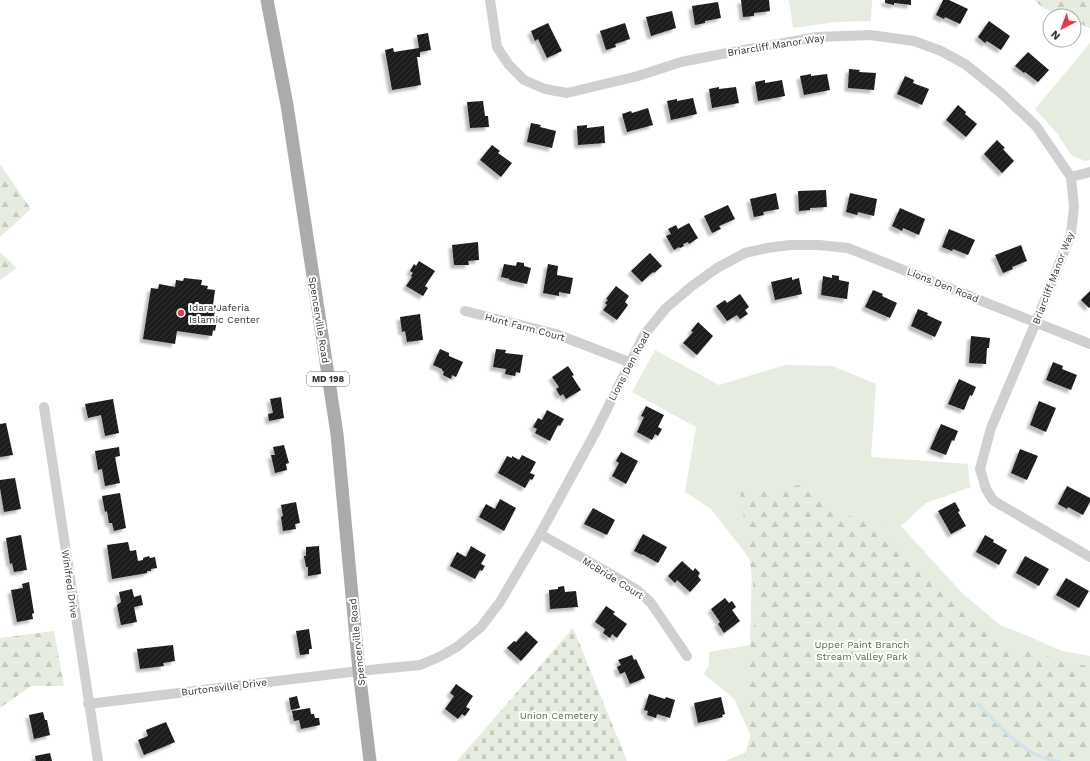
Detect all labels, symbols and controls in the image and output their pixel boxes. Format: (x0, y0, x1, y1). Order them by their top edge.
north arrow (1042, 8, 1082, 48)
text: N (1048, 28, 1063, 43)
street label: Briarcliff Manor Way (727, 32, 826, 58)
street label: Briarcliff Manor Way (1030, 229, 1076, 326)
street label: Lions Den Road (905, 266, 981, 304)
street label: Spencerville Road (307, 276, 331, 364)
place label: Idara Jaferia Islamic Center (189, 302, 260, 325)
marker: Idara Jaferia Islamic Center (176, 308, 186, 318)
street label: Hunt Farm Court (484, 311, 567, 343)
street label: Lions Den Road (606, 330, 652, 402)
road number: MD 198 (307, 372, 349, 386)
street label: Winifred Drive (60, 549, 80, 619)
street label: McBride Court (580, 555, 646, 602)
street label: Spencerville Road (347, 598, 367, 686)
park label: Upper Paint Branch Stream Valley Park (815, 639, 909, 662)
street label: Burtonsville Drive (181, 676, 268, 698)
park label: Union Cemetery (520, 710, 599, 721)

